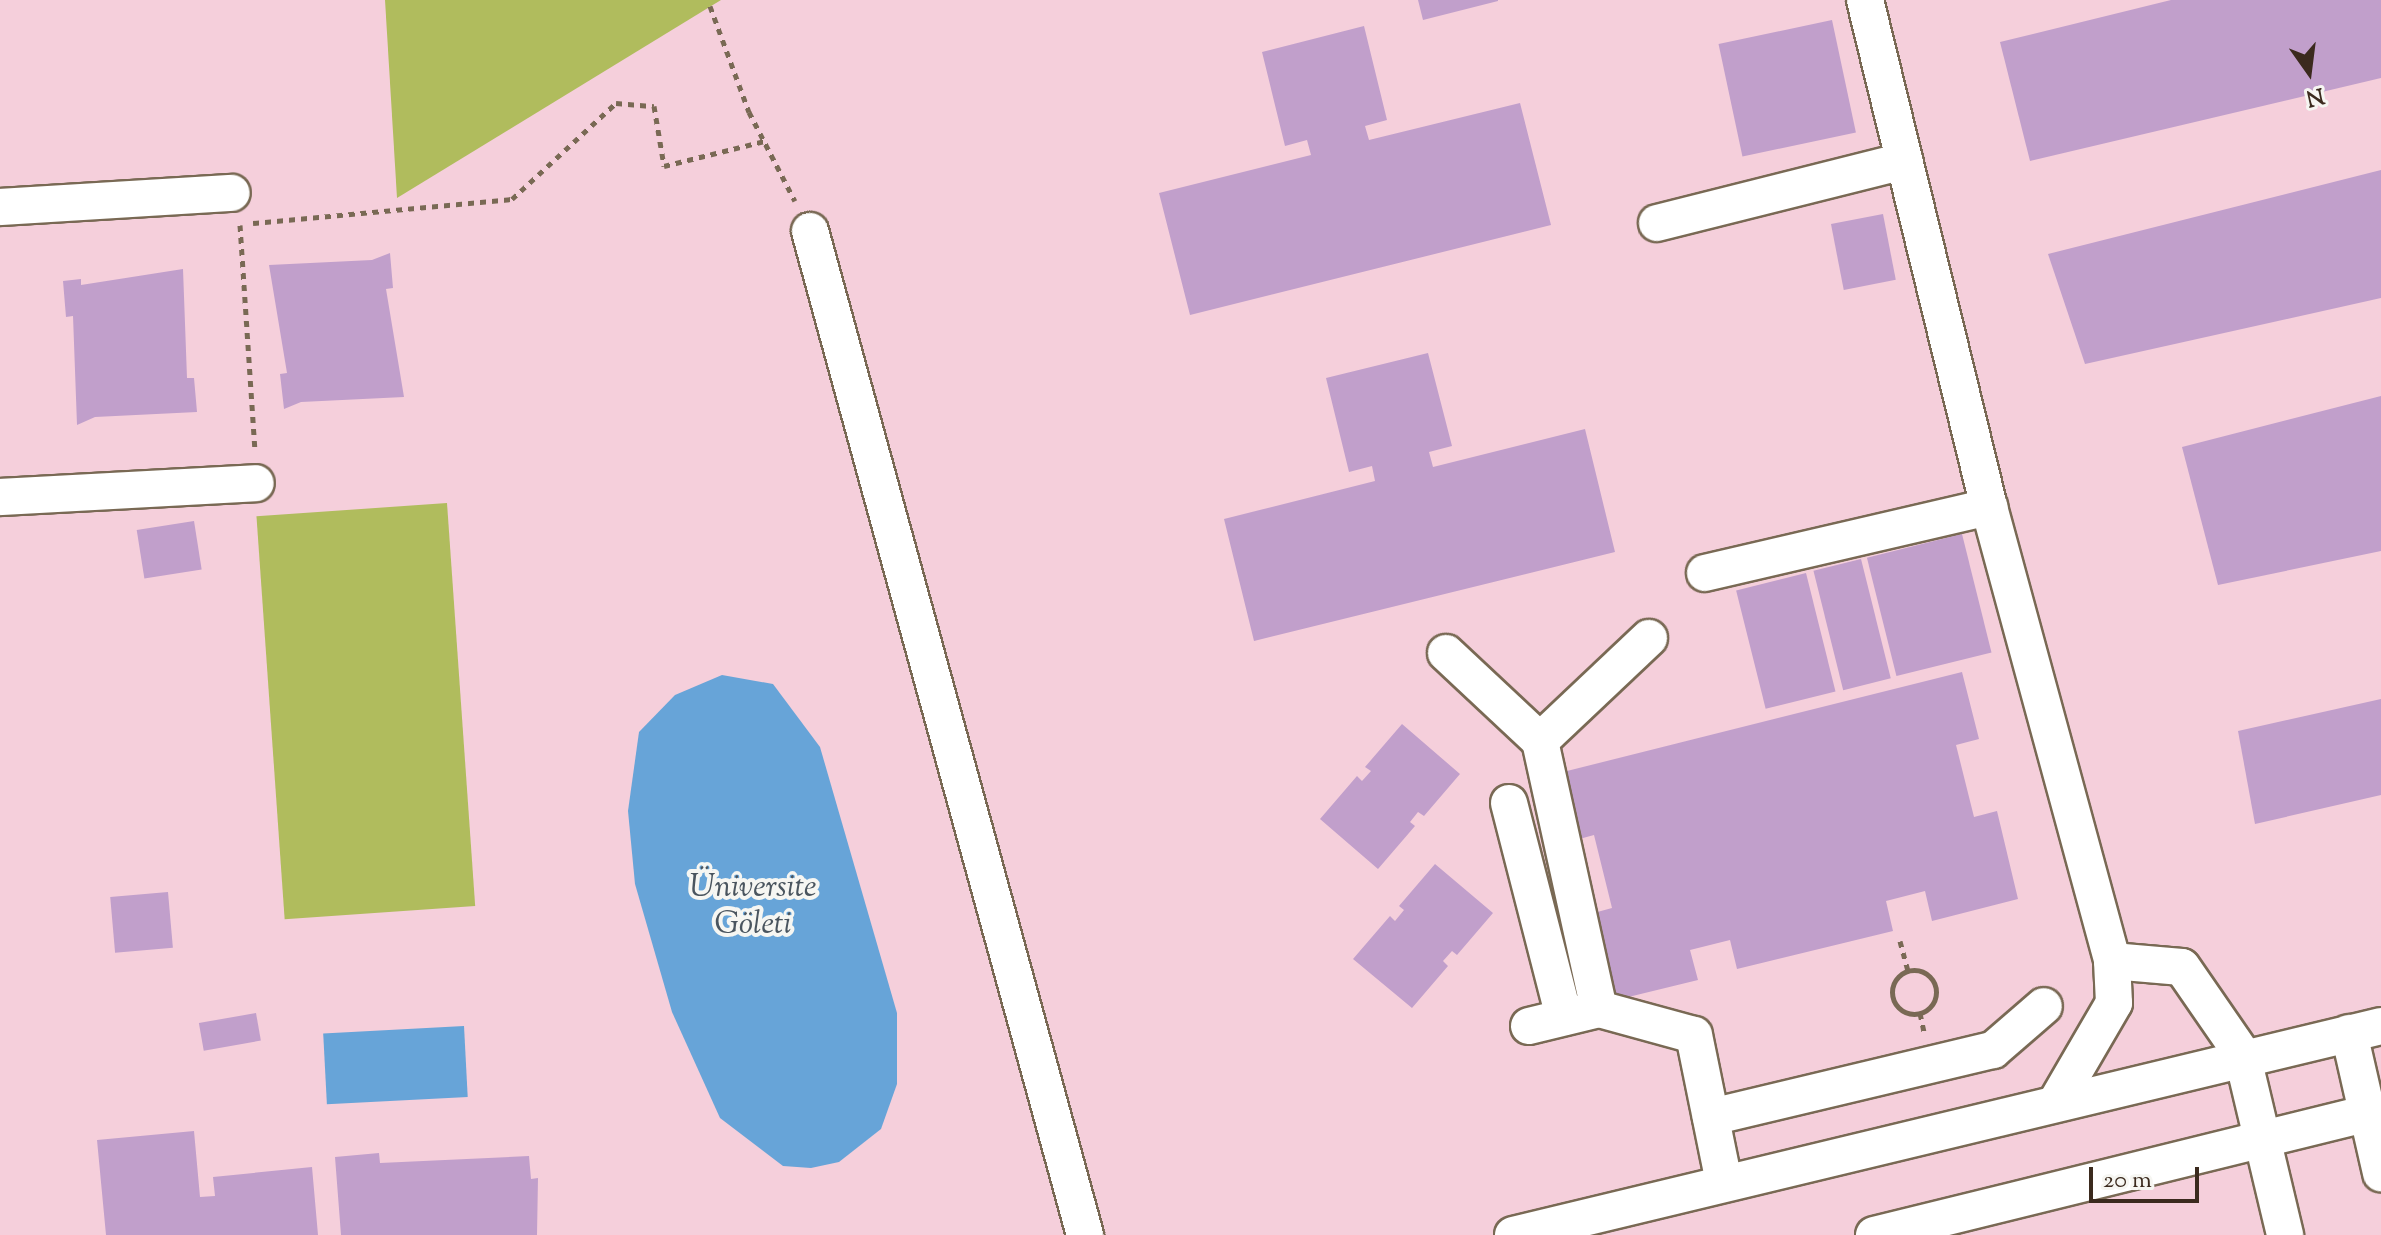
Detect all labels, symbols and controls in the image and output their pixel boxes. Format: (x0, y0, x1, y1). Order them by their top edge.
north arrow (2269, 32, 2349, 112)
text: N (2302, 78, 2327, 113)
water label: Üniversite Göleti (689, 870, 817, 945)
scale bar (2093, 1151, 2203, 1201)
text: 20 m (2103, 1164, 2152, 1198)

